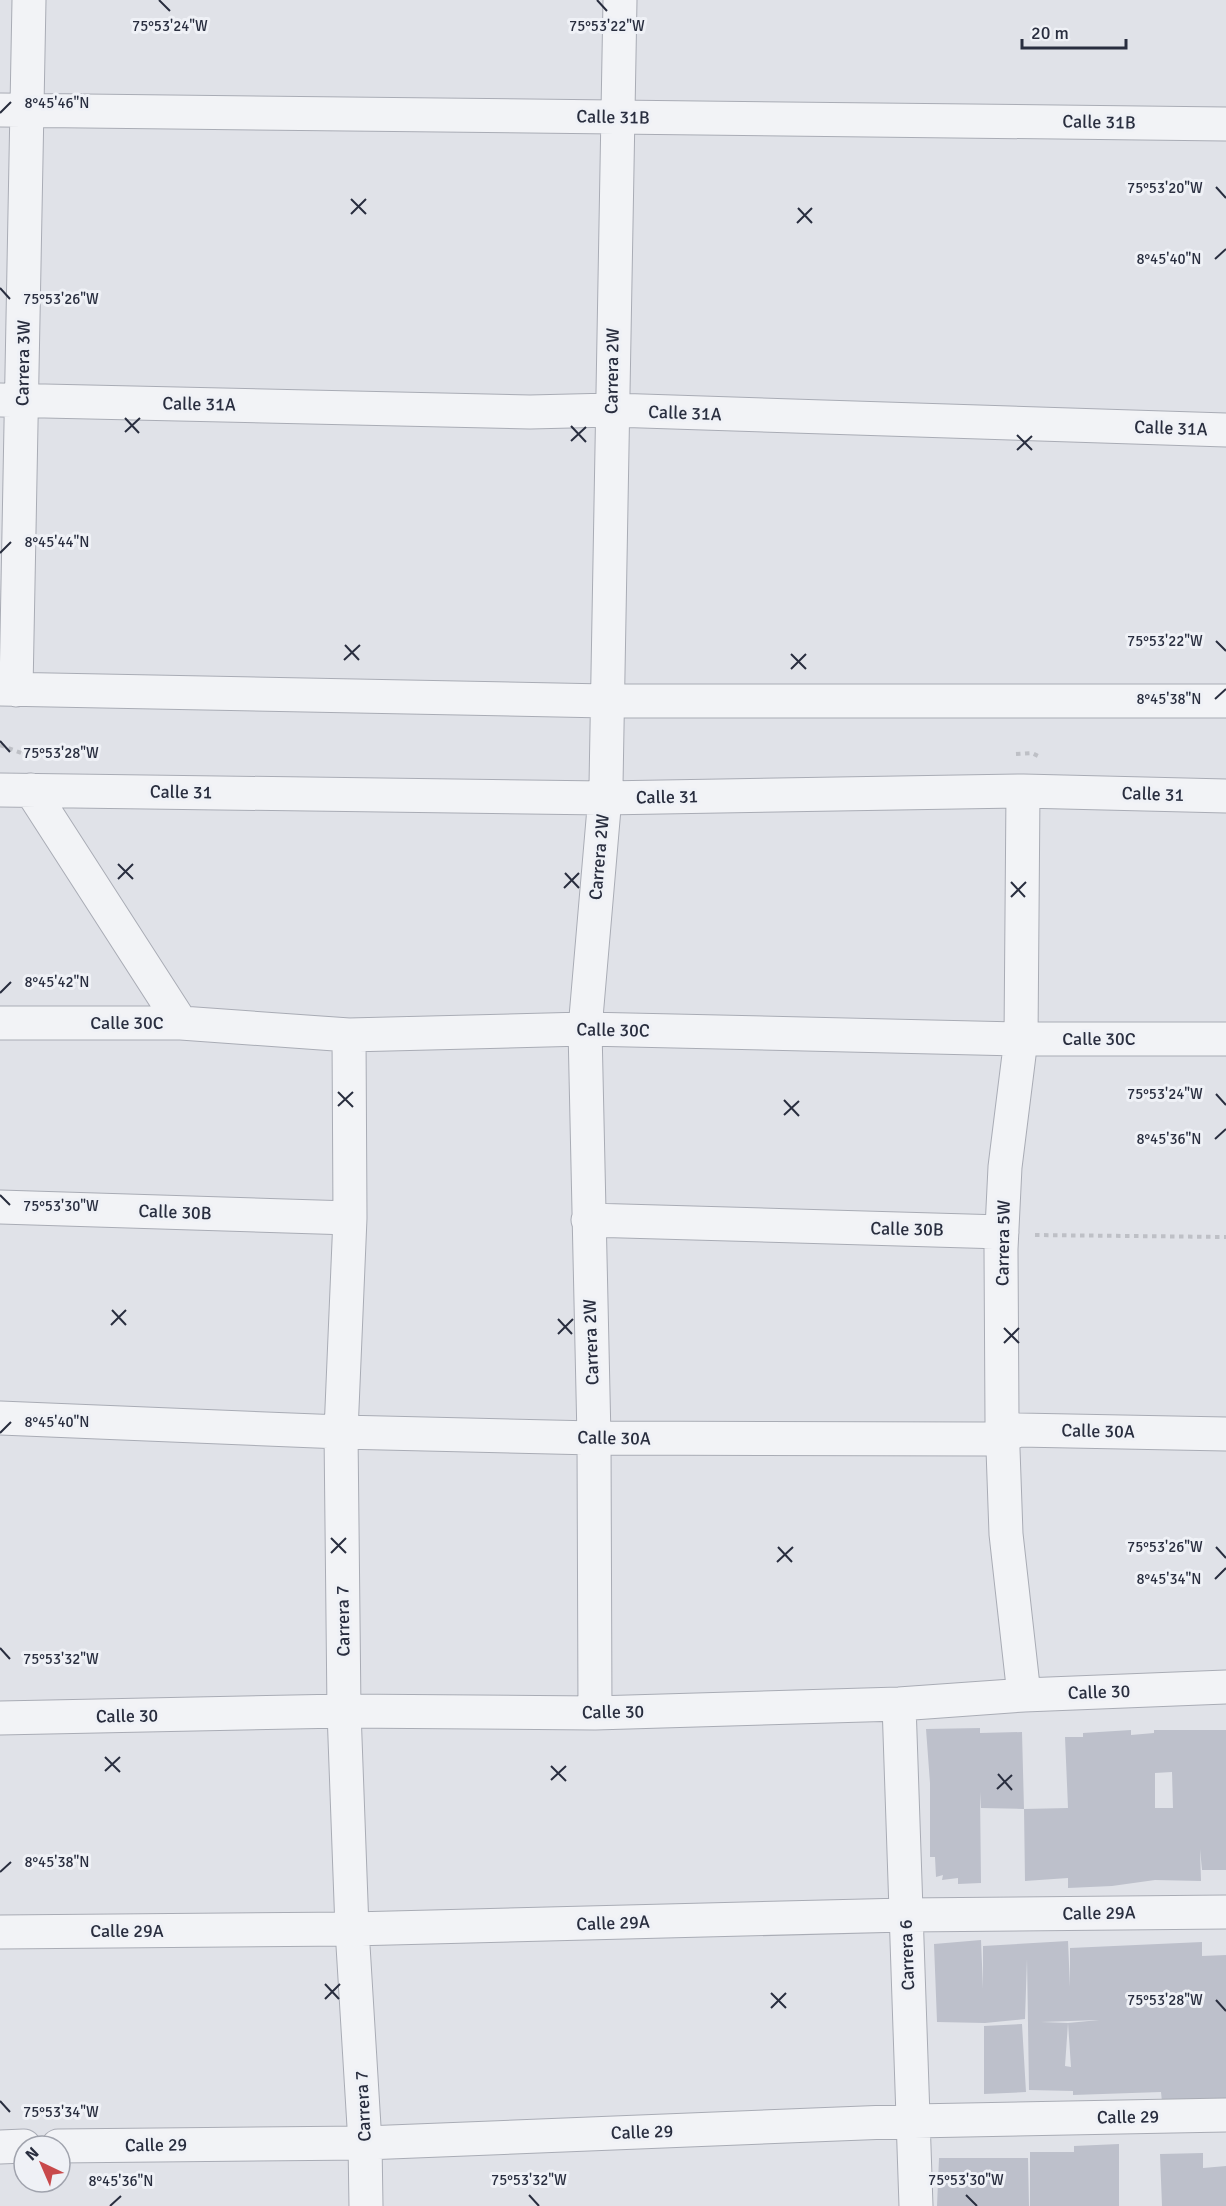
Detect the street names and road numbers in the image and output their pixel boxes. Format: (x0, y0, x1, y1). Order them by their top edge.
street label: Calle 31B (576, 105, 650, 129)
street label: Calle 31B (1062, 110, 1136, 134)
street label: Carrera 3W (11, 320, 35, 406)
street label: Carrera 2W (600, 328, 624, 414)
street label: Calle 31A (162, 392, 236, 416)
street label: Calle 31A (648, 401, 722, 425)
street label: Calle 31A (1134, 416, 1208, 440)
street label: Calle 31 (150, 780, 212, 804)
street label: Calle 31 (1121, 782, 1185, 806)
street label: Calle 31 (636, 785, 698, 809)
street label: Carrera 2W (584, 813, 614, 901)
street label: Calle 30C (90, 1012, 164, 1034)
street label: Calle 30C (576, 1018, 650, 1042)
street label: Calle 30C (1062, 1028, 1136, 1050)
street label: Calle 30B (138, 1200, 212, 1224)
street label: Carrera 5W (991, 1200, 1015, 1286)
street label: Calle 30B (870, 1217, 944, 1241)
street label: Carrera 2W (578, 1298, 604, 1386)
street label: Calle 30A (1061, 1419, 1135, 1443)
street label: Calle 30A (577, 1426, 651, 1450)
street label: Carrera 7 (331, 1585, 355, 1657)
street label: Calle 30 (1067, 1680, 1131, 1704)
street label: Calle 30 (582, 1700, 644, 1724)
street label: Calle 30 (96, 1704, 158, 1728)
street label: Calle 29A (1062, 1901, 1136, 1925)
street label: Calle 29A (576, 1911, 650, 1935)
street label: Carrera 6 (895, 1919, 919, 1991)
street label: Calle 29A (90, 1920, 164, 1942)
street label: Carrera 7 (350, 2070, 376, 2142)
street label: Calle 29 (1097, 2105, 1159, 2129)
street label: Calle 29 (610, 2120, 674, 2144)
street label: Calle 29 (125, 2133, 187, 2157)

